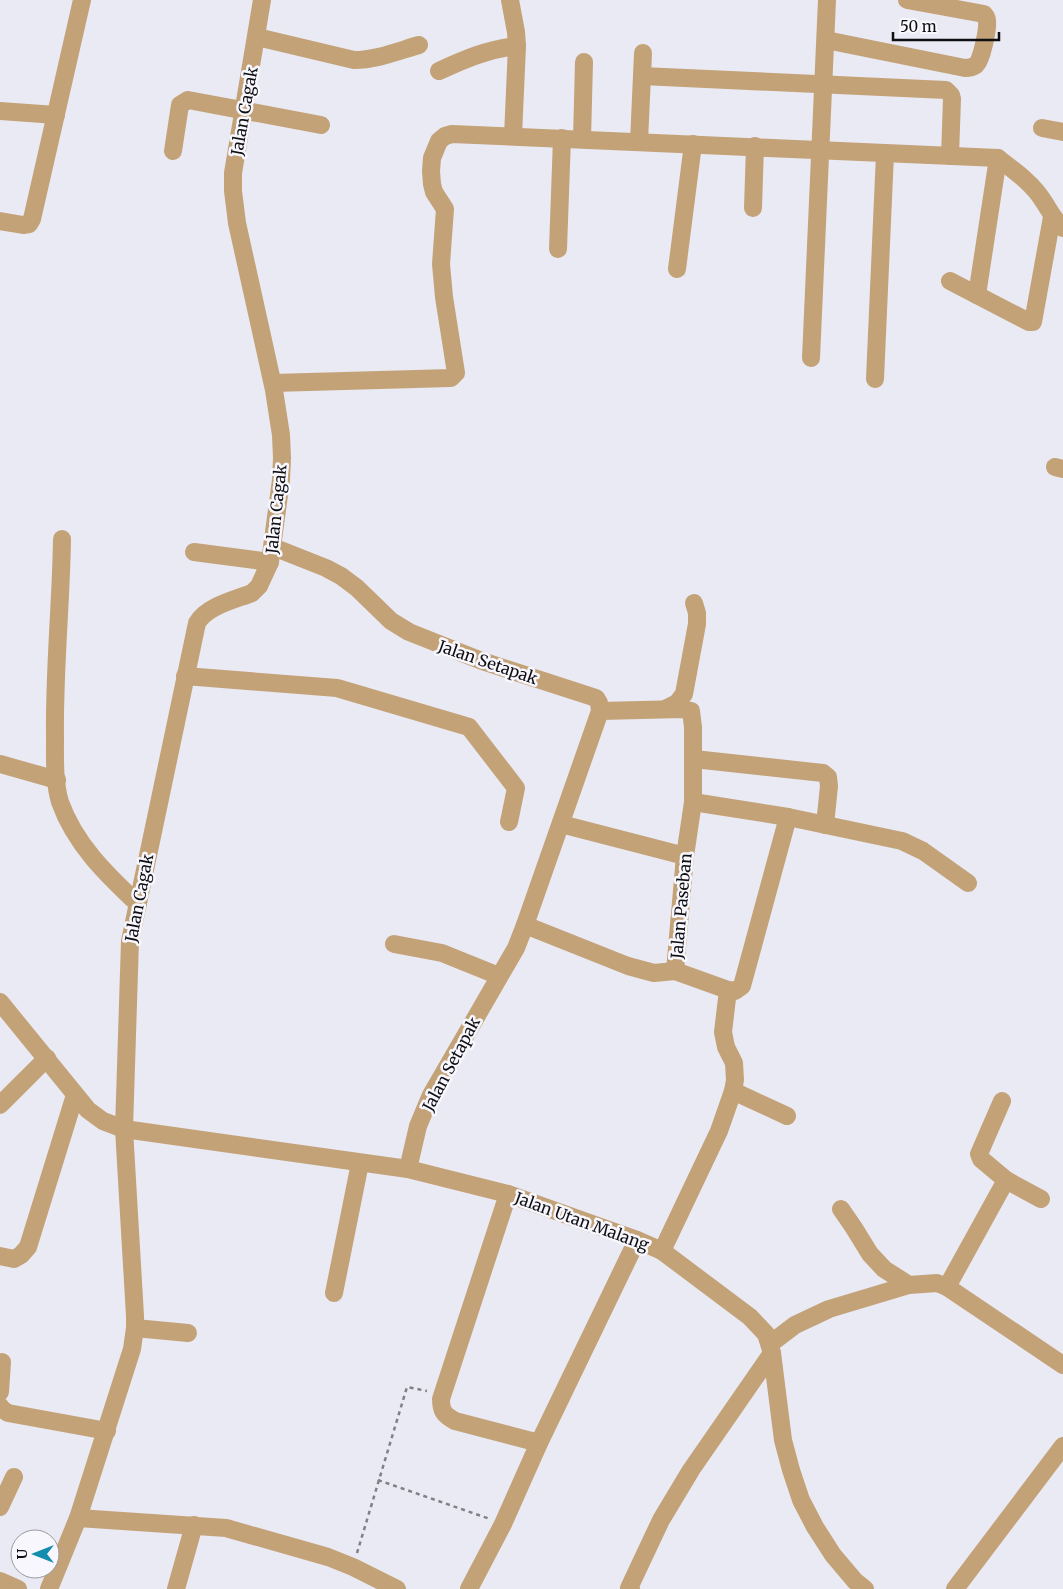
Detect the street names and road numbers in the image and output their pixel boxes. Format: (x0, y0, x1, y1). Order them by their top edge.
street label: Jalan Cagak (226, 64, 262, 158)
street label: Jalan Cagak (261, 463, 291, 556)
street label: Jalan Setapak (435, 635, 541, 689)
street label: Jalan Cagak (120, 851, 158, 945)
street label: Jalan Paseban (666, 852, 696, 961)
street label: Jalan Setapak (417, 1013, 485, 1115)
street label: Jalan Utan Malang (511, 1187, 652, 1255)

